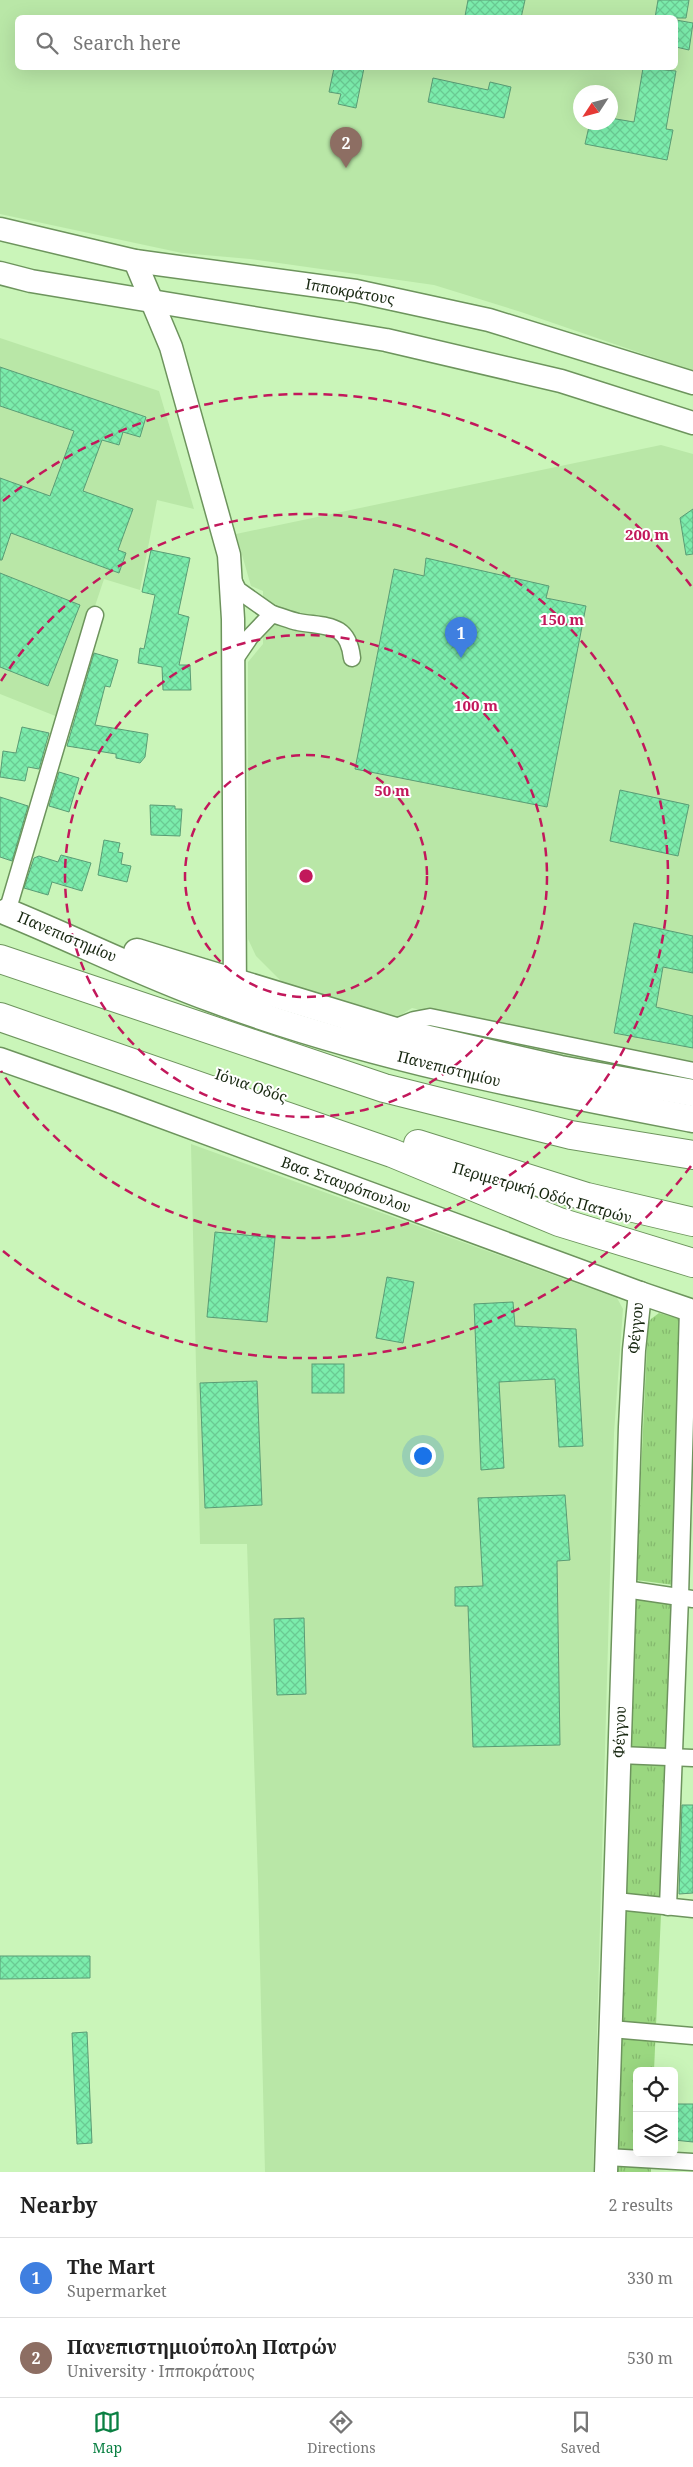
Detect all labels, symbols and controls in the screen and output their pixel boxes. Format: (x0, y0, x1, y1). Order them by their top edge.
search box (15, 15, 678, 70)
icon: search (33, 29, 61, 57)
text: Search here (73, 30, 181, 56)
north arrow (573, 85, 618, 130)
pin: 2 (330, 127, 362, 168)
street label: Ιπποκράτους (304, 273, 396, 309)
text: 200 m (625, 524, 669, 544)
text: 150 m (540, 609, 584, 629)
pin: 1 (445, 617, 477, 658)
text: 100 m (454, 695, 498, 715)
text: 50 m (374, 780, 410, 800)
centre of rings (297, 867, 315, 885)
street label: Πανεπιστημίου (15, 906, 120, 966)
street label: Πανεπιστημίου (395, 1046, 503, 1091)
street label: Ιόνια Οδός (213, 1063, 290, 1107)
street label: Βασ. Σταυρόπουλου (279, 1151, 414, 1217)
street label: Περιμετρική Οδός Πατρών (450, 1157, 634, 1227)
street label: Φέγγου (623, 1301, 647, 1355)
your location (410, 1443, 436, 1469)
street label: Φέγγου (608, 1706, 630, 1758)
map controls (633, 2067, 678, 2157)
button: locate (633, 2067, 678, 2112)
button: layers (633, 2112, 678, 2157)
text: Nearby (20, 2191, 98, 2219)
text: 2 results (609, 2194, 673, 2216)
text: The Mart (67, 2254, 155, 2280)
text: 1 (31, 2267, 41, 2289)
text: 330 m (627, 2267, 673, 2289)
text: Supermarket (67, 2280, 167, 2302)
text: Πανεπιστημιούπολη Πατρών (67, 2334, 337, 2360)
text: 2 (31, 2347, 41, 2369)
text: 530 m (627, 2347, 673, 2369)
text: University · Ιπποκράτους (67, 2360, 255, 2382)
tab: Map (93, 2408, 122, 2457)
tab: Directions (307, 2408, 376, 2457)
tab: Saved (561, 2408, 600, 2457)

